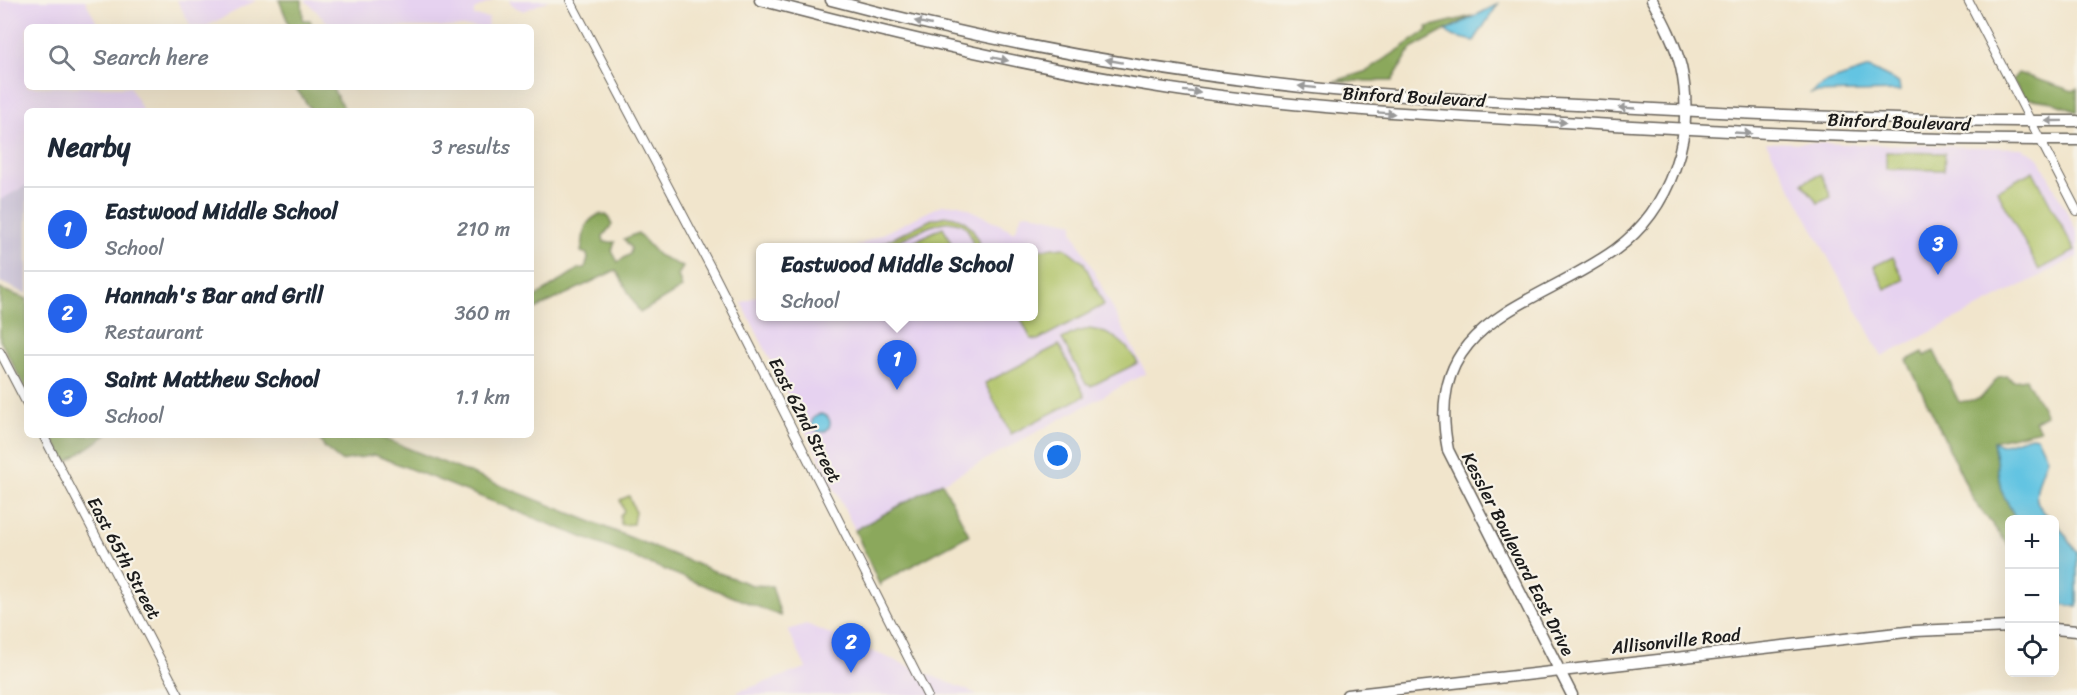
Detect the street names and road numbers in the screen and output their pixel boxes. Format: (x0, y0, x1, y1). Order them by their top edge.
street label: Binford Boulevard (1342, 77, 1488, 117)
street label: Binford Boulevard (1827, 104, 1973, 141)
street label: East 62nd Street (760, 352, 850, 489)
street label: Kessler Boulevard East Drive (1453, 446, 1584, 662)
street label: East 65th Street (78, 491, 170, 625)
street label: Allisonville Road (1609, 618, 1744, 664)

